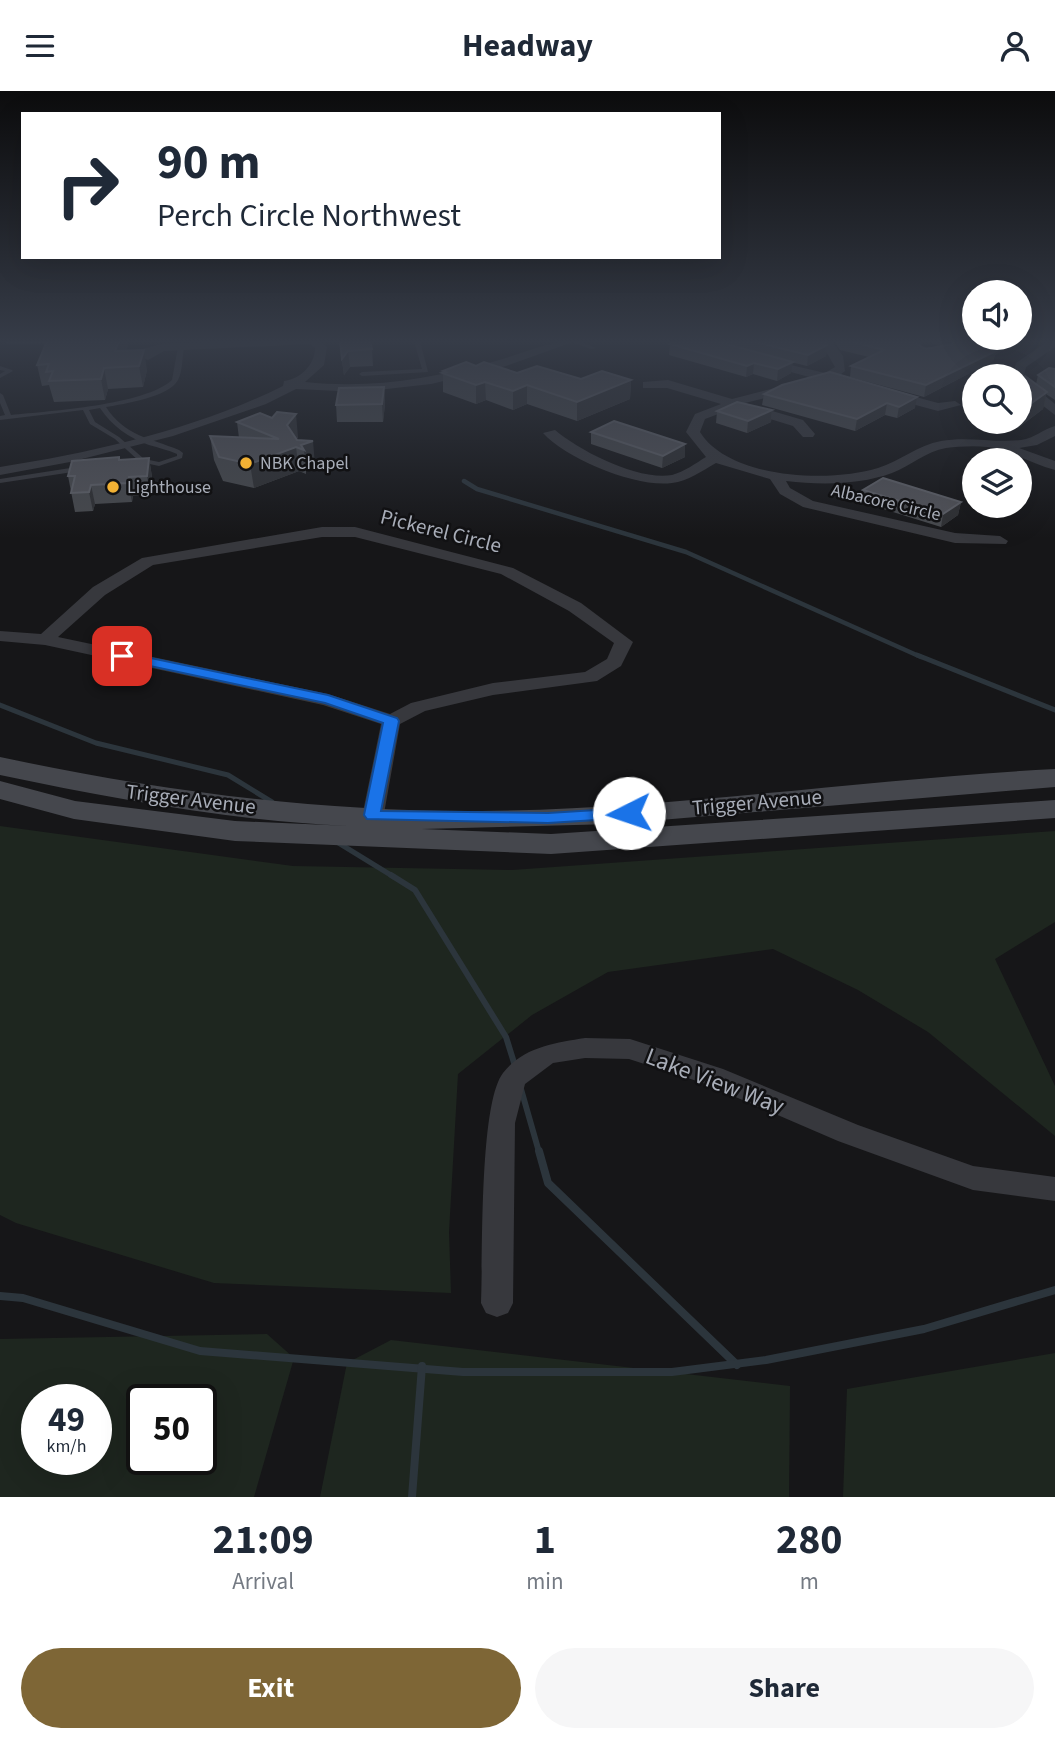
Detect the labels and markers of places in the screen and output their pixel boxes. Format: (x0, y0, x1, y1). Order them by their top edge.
place label: NBK Chapel (260, 451, 349, 476)
marker: NBK Chapel (238, 455, 254, 471)
place label: Lighthouse (127, 475, 211, 500)
marker: Lighthouse (105, 479, 121, 495)
pin (92, 626, 152, 686)

